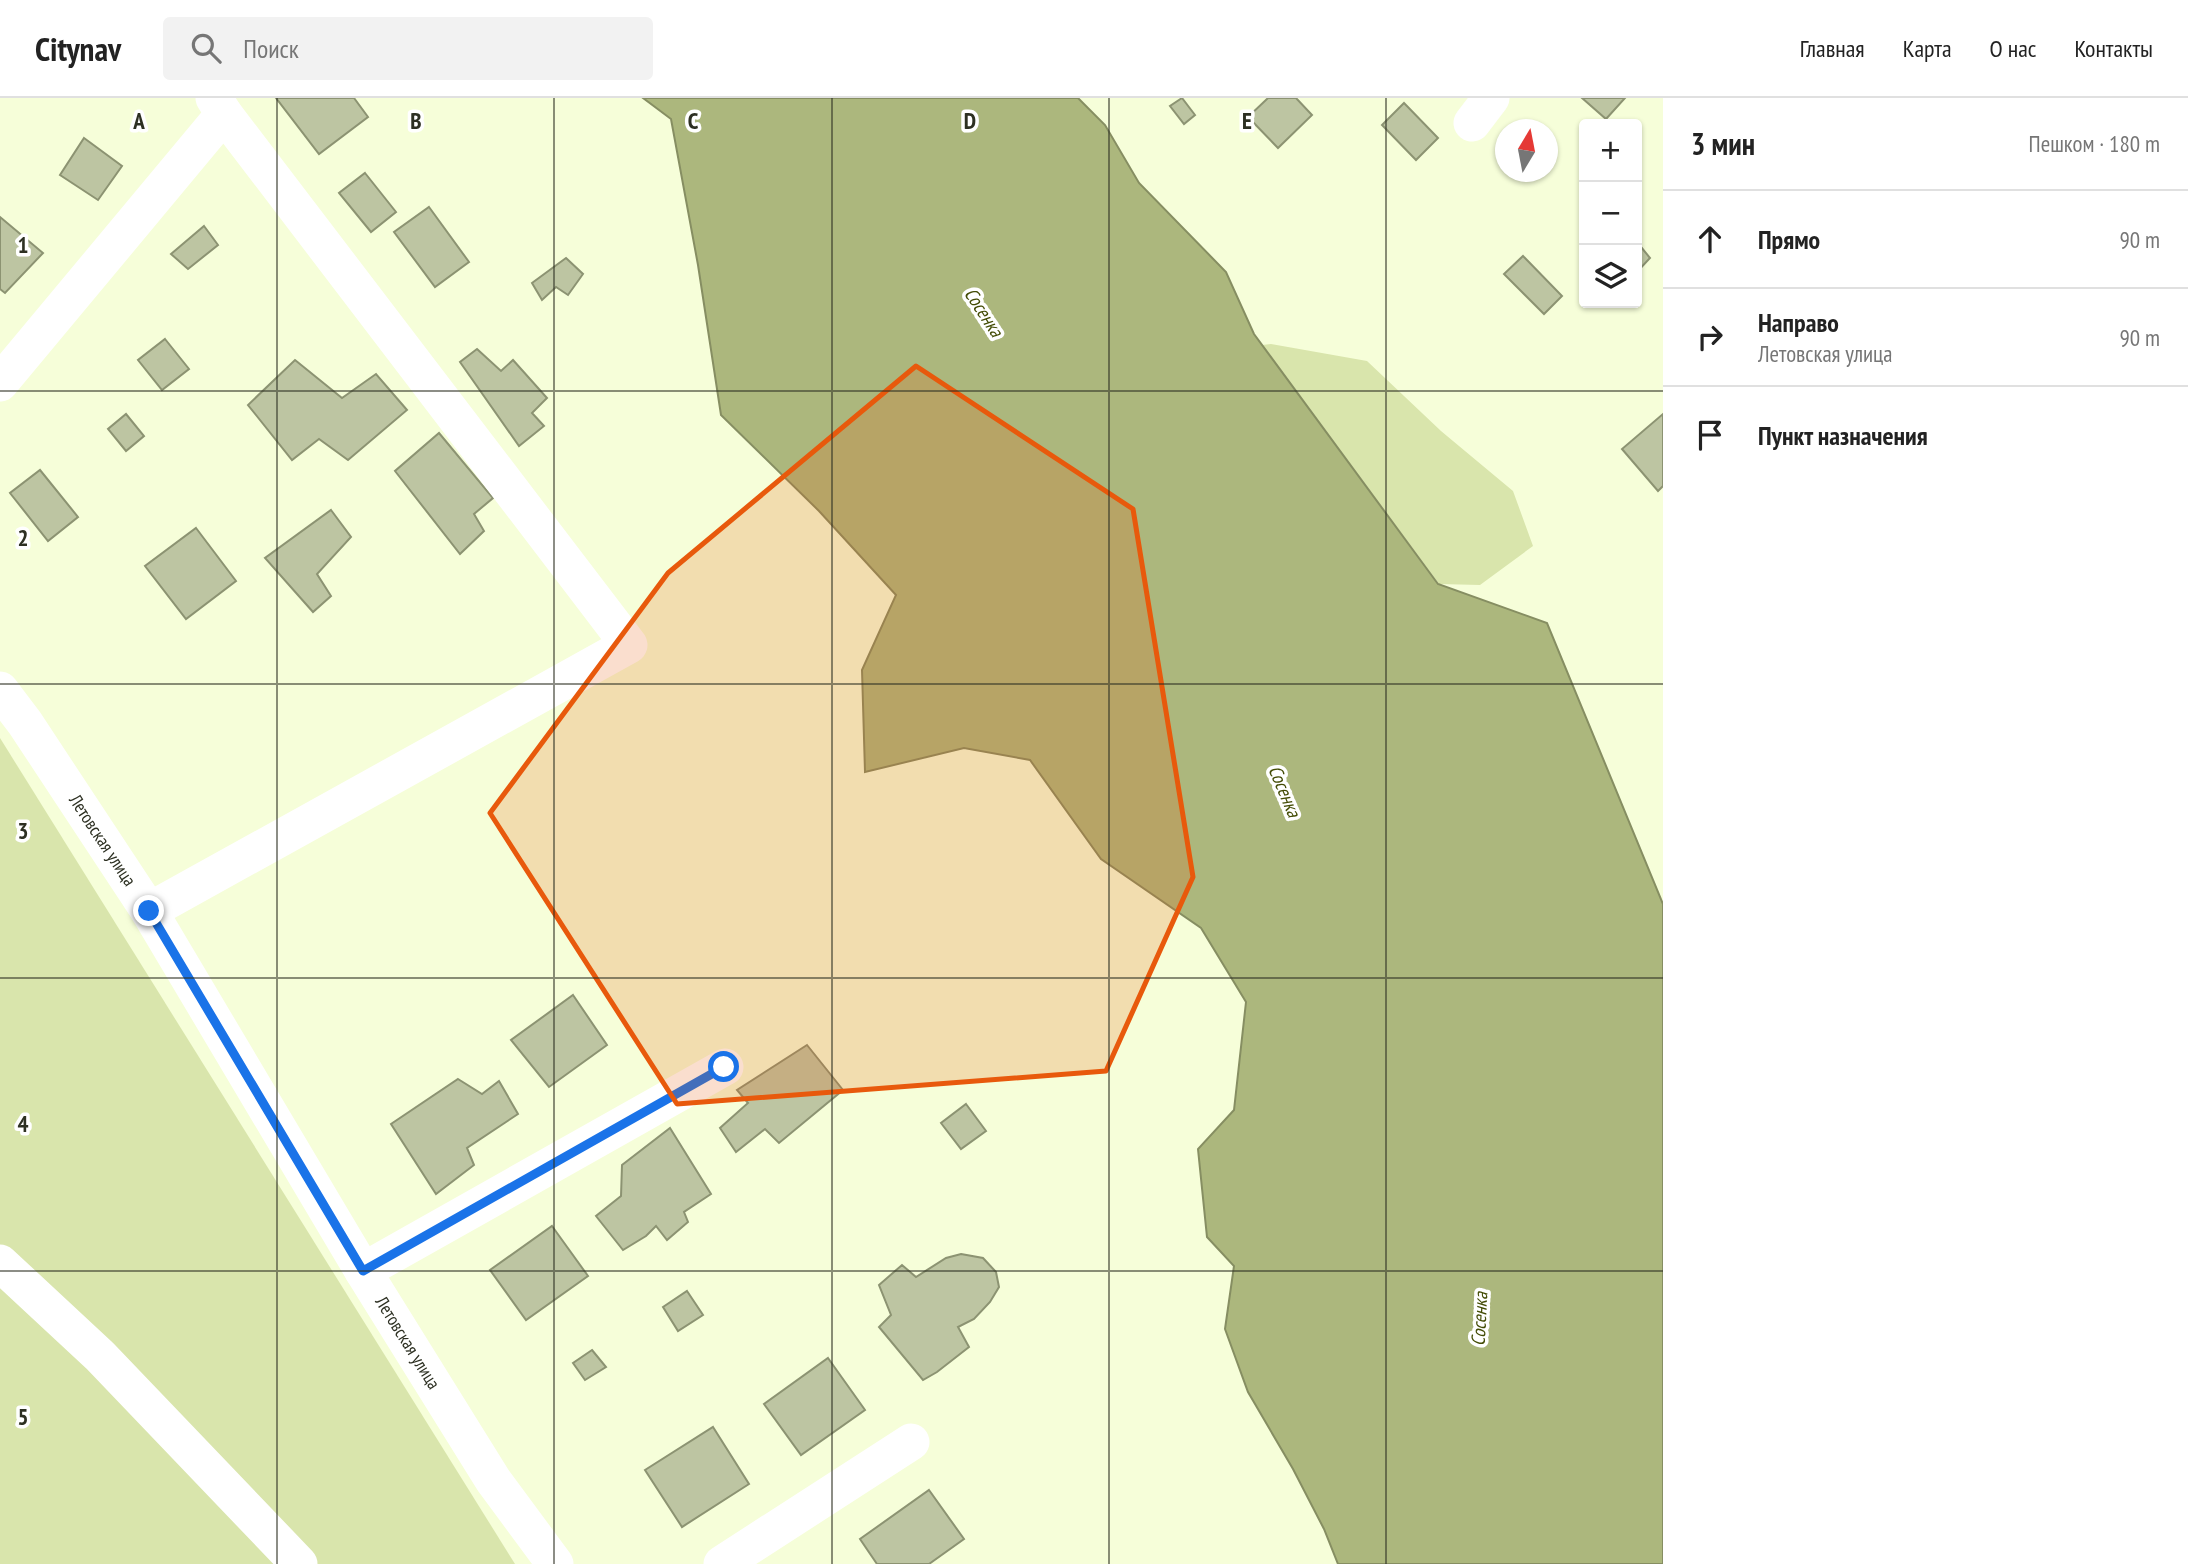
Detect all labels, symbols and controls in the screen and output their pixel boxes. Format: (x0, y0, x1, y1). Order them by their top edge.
search box (163, 17, 653, 80)
text: Citynav (35, 27, 121, 70)
icon: search (187, 29, 225, 67)
text: Поиск (243, 32, 299, 65)
text: Главная (1800, 33, 1865, 64)
text: Карта (1903, 33, 1952, 64)
text: О нас (1990, 33, 2036, 64)
text: Контакты (2074, 33, 2153, 64)
text: A (132, 106, 145, 135)
text: B (410, 106, 422, 135)
text: C (688, 106, 699, 135)
text: D (964, 106, 976, 135)
text: E (1242, 106, 1252, 135)
north arrow (1495, 119, 1558, 182)
map controls (1579, 119, 1642, 308)
button: + (1579, 119, 1642, 182)
text: 3 мин (1691, 124, 1755, 163)
text: Пешком · 180 m (2029, 129, 2160, 158)
button: − (1579, 182, 1642, 245)
icon: ahead (1691, 220, 1729, 258)
text: Прямо (1758, 223, 1820, 256)
text: 90 m (2119, 225, 2160, 254)
text: 1 (18, 230, 29, 259)
button: layers (1579, 245, 1642, 308)
water label: Сосенка (959, 283, 1009, 342)
text: Направо (1758, 306, 1839, 339)
icon: right (1691, 318, 1729, 356)
text: 90 m (2119, 323, 2160, 352)
text: Летовская улица (1758, 339, 1892, 368)
icon: arrive (1691, 416, 1729, 454)
text: Пункт назначения (1758, 419, 1928, 452)
text: 2 (18, 523, 29, 552)
water label: Сосенка (1263, 762, 1307, 822)
street label: Летовская улица (64, 789, 141, 890)
text: 3 (18, 816, 29, 845)
route end (133, 895, 164, 926)
route start (708, 1051, 739, 1082)
text: 4 (18, 1109, 29, 1138)
water label: Сосенка (1466, 1290, 1492, 1347)
street label: Летовская улица (370, 1291, 446, 1393)
text: 5 (18, 1402, 29, 1431)

